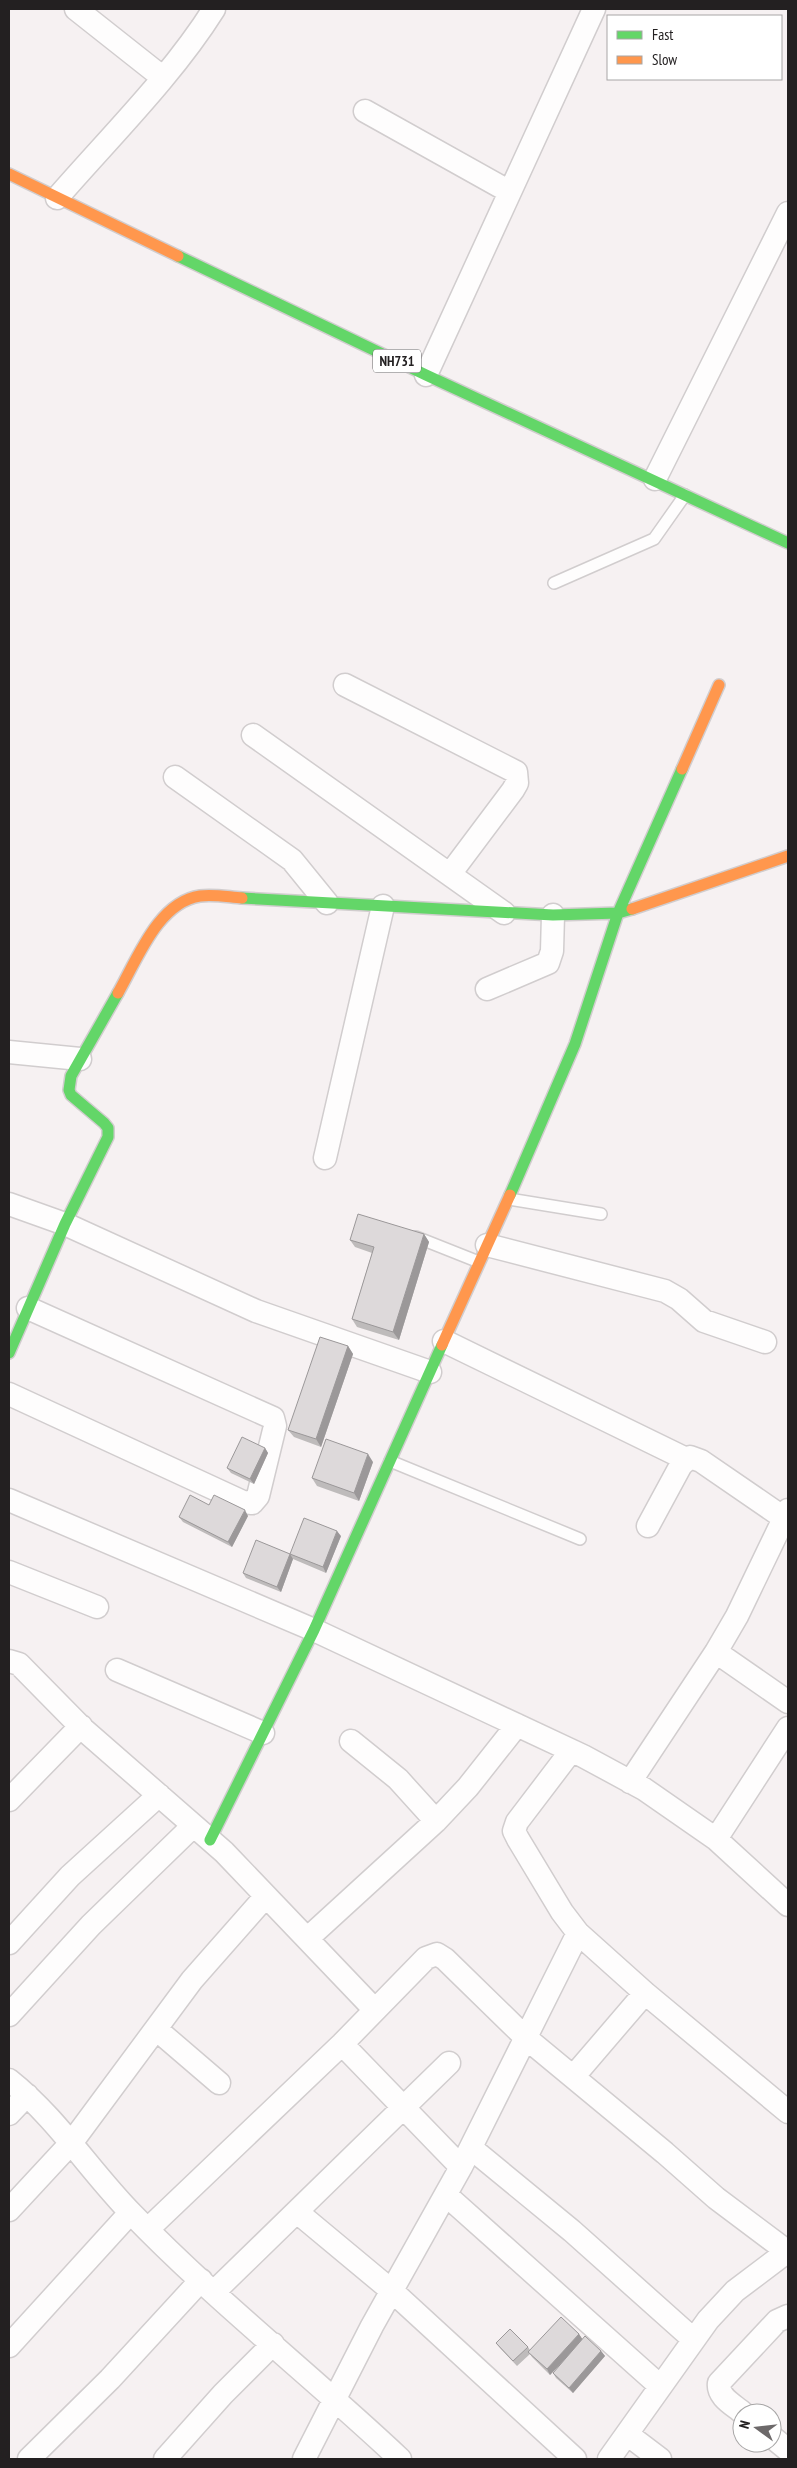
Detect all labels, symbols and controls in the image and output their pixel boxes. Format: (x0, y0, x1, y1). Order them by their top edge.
legend (607, 15, 782, 80)
text: Fast (652, 25, 673, 44)
text: Slow (652, 50, 677, 69)
road number: NH731 (373, 350, 421, 372)
north arrow (732, 2403, 782, 2453)
text: N (735, 2419, 754, 2431)

